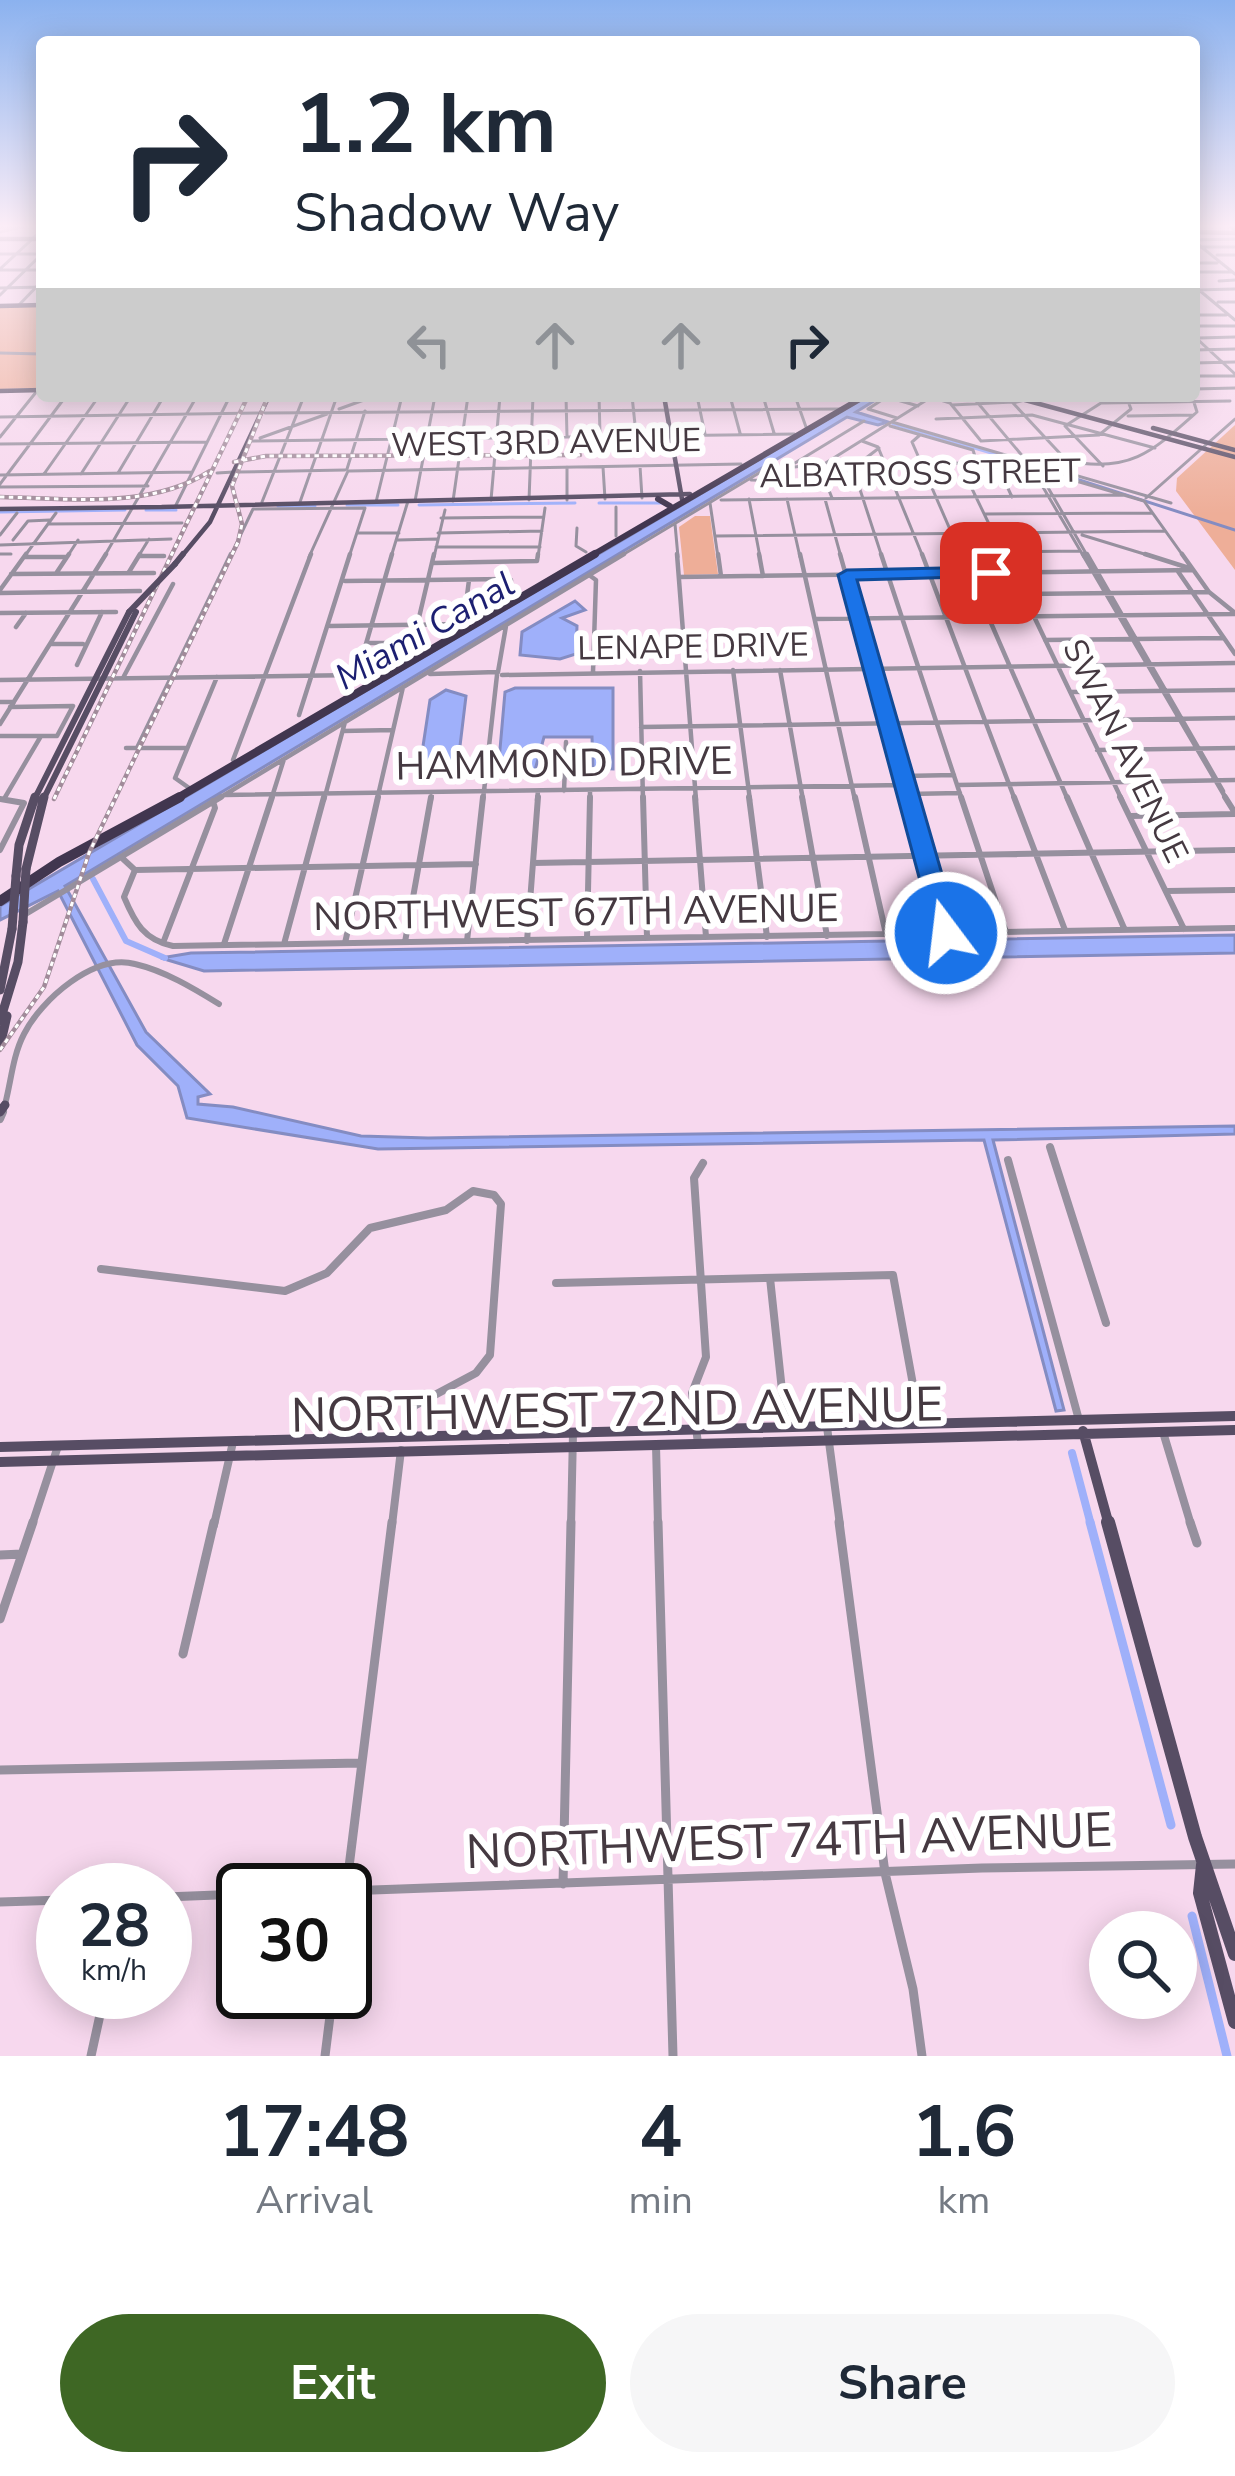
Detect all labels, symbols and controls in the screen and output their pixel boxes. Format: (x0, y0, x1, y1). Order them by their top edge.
text: 1.2 km (294, 67, 557, 182)
icon: right (96, 84, 252, 240)
text: Shadow Way (294, 176, 619, 250)
icon: left (396, 312, 462, 378)
icon: ahead (522, 312, 588, 378)
icon: ahead (648, 312, 714, 378)
icon: right (774, 312, 840, 378)
street label: WEST 3RD AVENUE (391, 418, 701, 468)
street label: ALBATROSS STREET (759, 449, 1081, 499)
pin (940, 522, 1042, 624)
icon: arrive (958, 540, 1024, 606)
water label: Miami Canal (326, 560, 524, 702)
street label: LENAPE DRIVE (577, 622, 809, 672)
street label: SWAN AVENUE (1051, 632, 1199, 870)
street label: HAMMOND DRIVE (395, 735, 733, 793)
position arrow (883, 870, 1009, 996)
street label: NORTHWEST 67TH AVENUE (313, 882, 839, 944)
street label: NORTHWEST 72ND AVENUE (290, 1371, 944, 1449)
street label: NORTHWEST 74TH AVENUE (465, 1797, 1113, 1885)
speed limit sign: 30 (216, 1863, 372, 2019)
text: 28 (78, 1885, 150, 1967)
map controls (1089, 1911, 1197, 2019)
button: search (1089, 1911, 1197, 2019)
text: km/h (81, 1950, 147, 1991)
text: 17:48 (219, 2083, 410, 2181)
text: 4 (639, 2083, 682, 2181)
text: 1.6 (912, 2083, 1016, 2181)
text: Arrival (256, 2174, 373, 2227)
text: min (628, 2174, 693, 2227)
text: km (938, 2174, 990, 2227)
button: Exit (60, 2314, 606, 2452)
button: Share (630, 2314, 1175, 2452)

